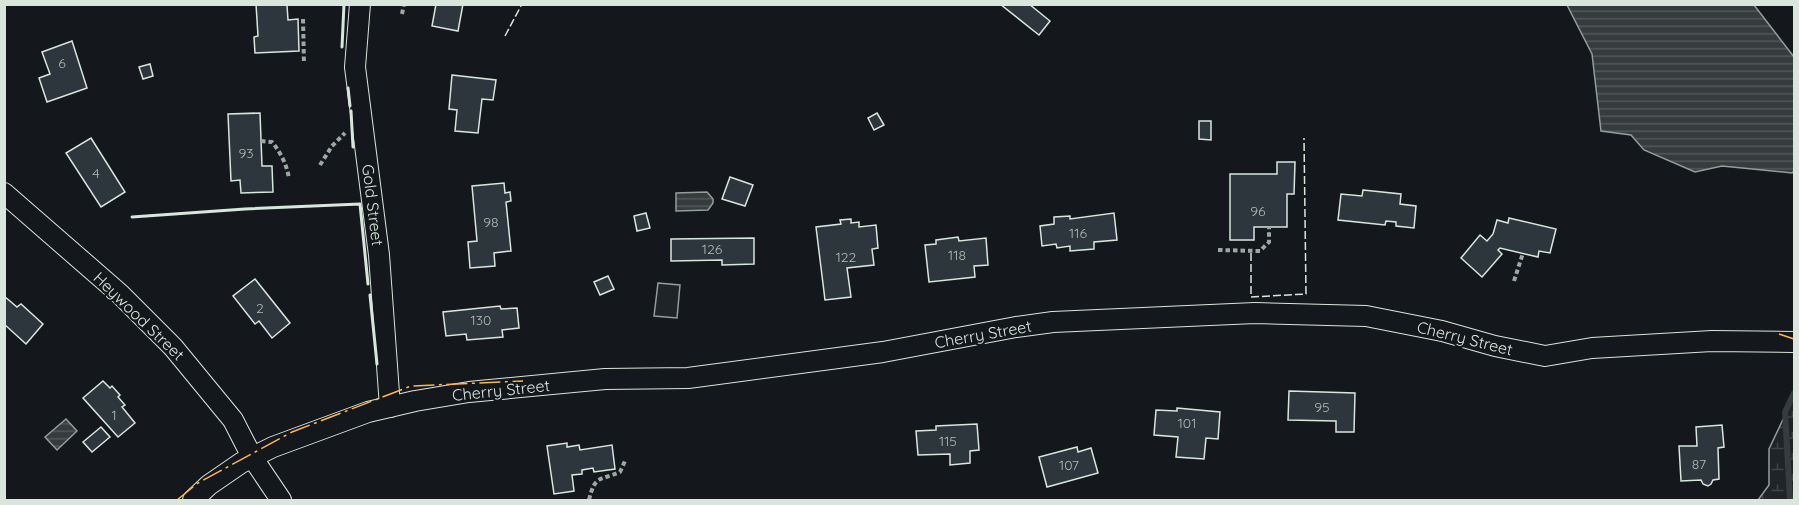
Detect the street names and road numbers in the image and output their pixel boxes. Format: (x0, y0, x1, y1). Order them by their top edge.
street label: Gold Street (358, 163, 388, 247)
street label: Heywood Street (89, 268, 189, 364)
street label: Cherry Street (933, 316, 1033, 352)
street label: Cherry Street (1415, 316, 1515, 360)
street label: Cherry Street (451, 375, 551, 405)

